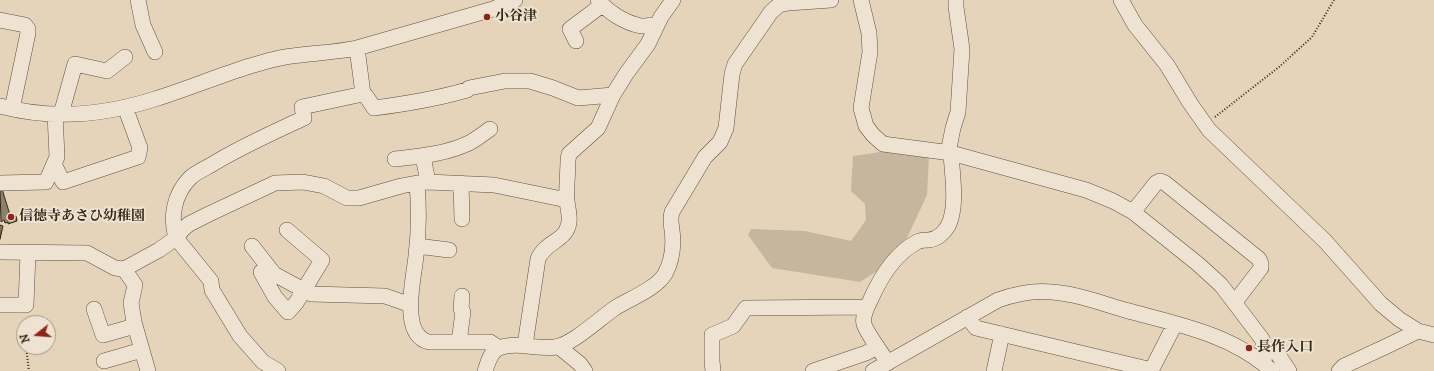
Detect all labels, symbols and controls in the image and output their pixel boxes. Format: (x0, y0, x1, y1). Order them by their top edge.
place label: 小谷津 (495, 9, 537, 25)
marker: 小谷津 (482, 12, 492, 22)
place label: 信徳寺あさひ幼稚園 (19, 209, 145, 225)
marker: 信徳寺あさひ幼稚園 (6, 212, 16, 222)
north arrow (16, 315, 56, 355)
text: N (17, 332, 33, 345)
place label: 長作入口 (1257, 340, 1313, 356)
marker: 長作入口 (1244, 343, 1254, 353)

